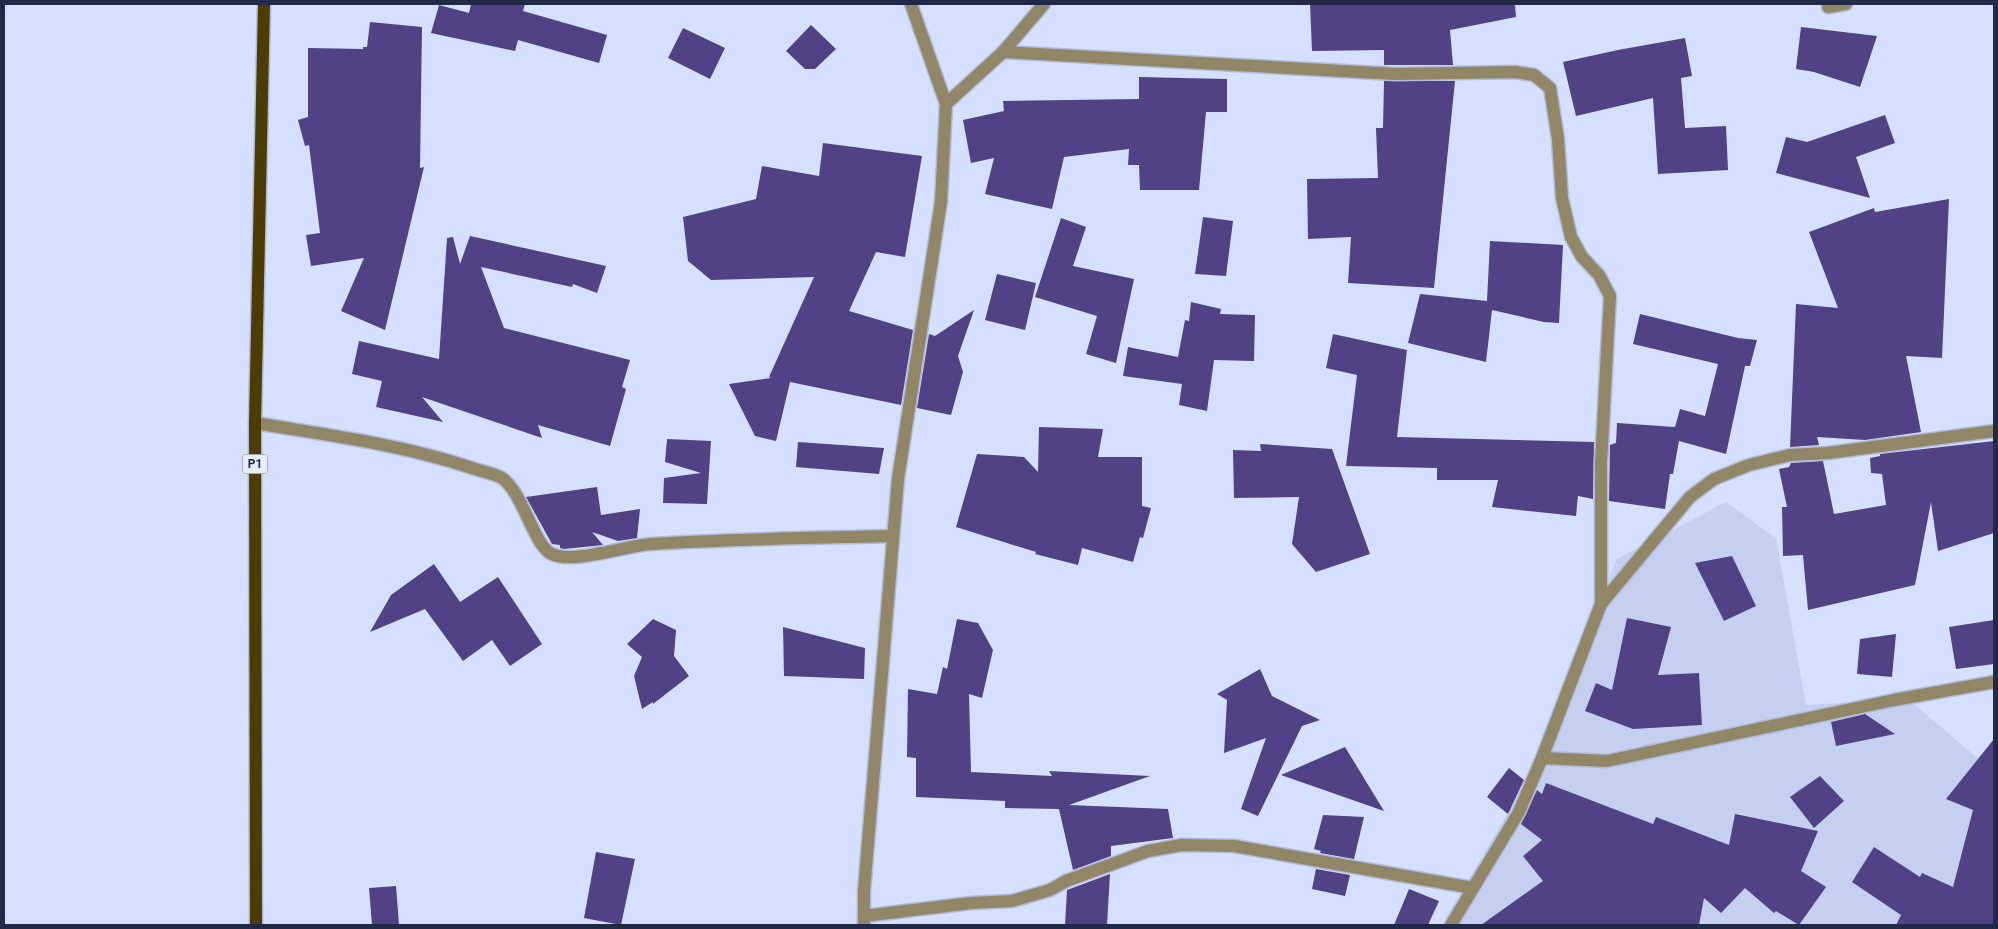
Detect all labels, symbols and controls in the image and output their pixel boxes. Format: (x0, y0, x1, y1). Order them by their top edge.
road number: P1 (242, 454, 268, 474)

